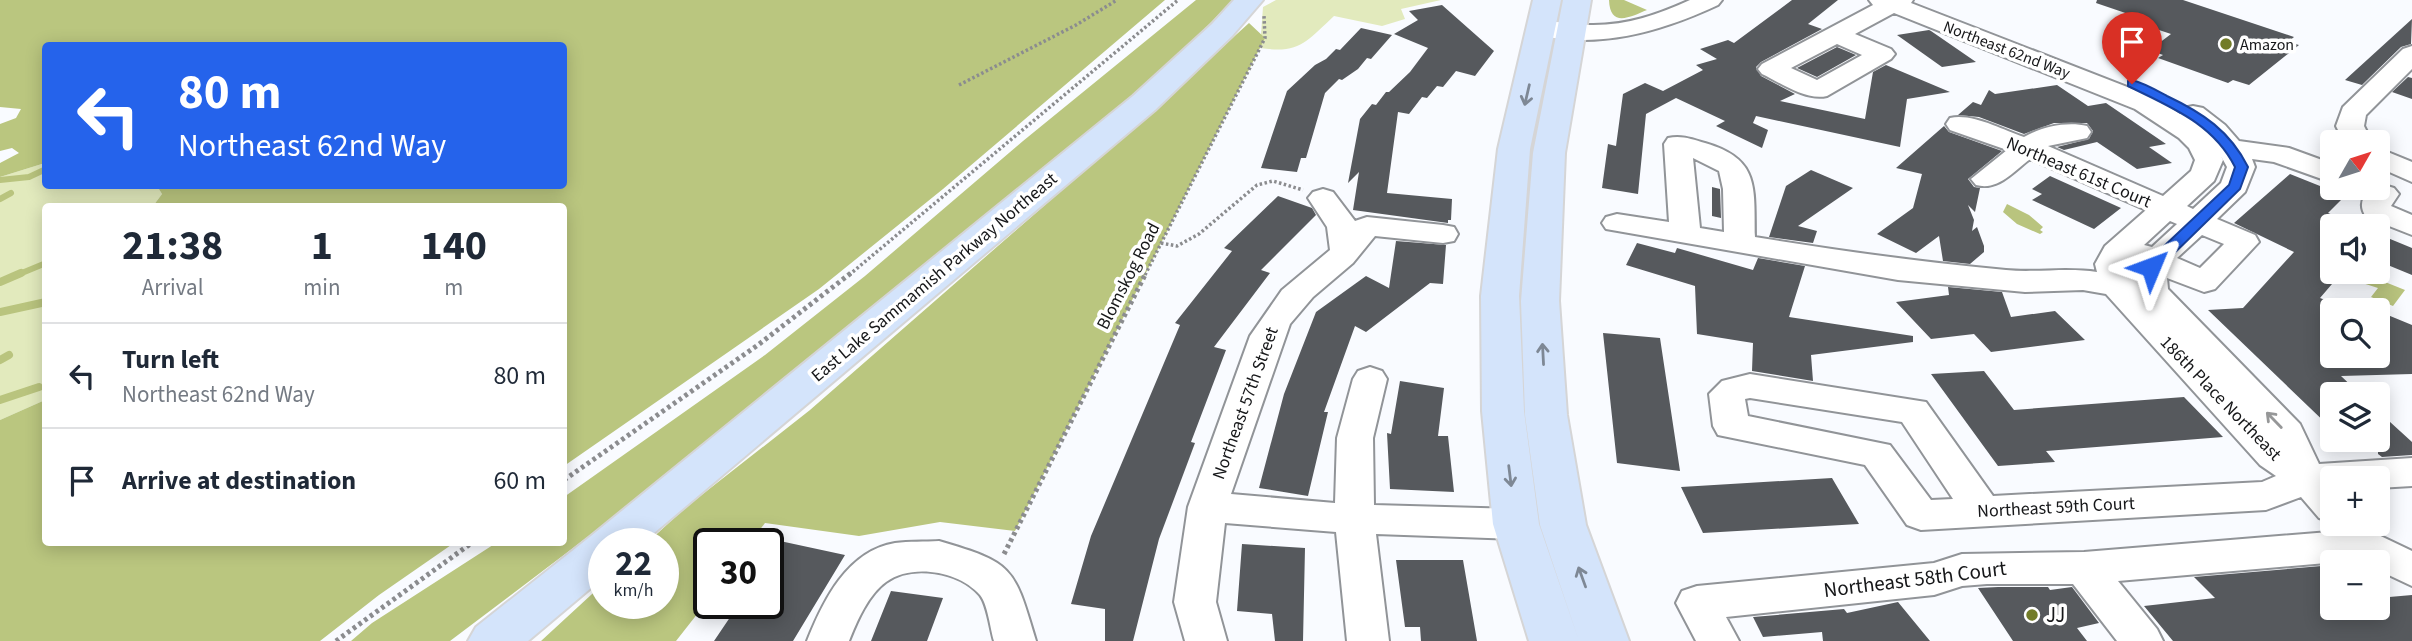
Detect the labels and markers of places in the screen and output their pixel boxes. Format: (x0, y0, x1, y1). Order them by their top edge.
pin (2102, 12.0, 2162, 84)
place label: Amazon (2240, 34, 2294, 56)
marker: Amazon (2218, 36, 2234, 52)
place label: JJ (2046, 600, 2065, 630)
marker: JJ (2024, 607, 2040, 623)

